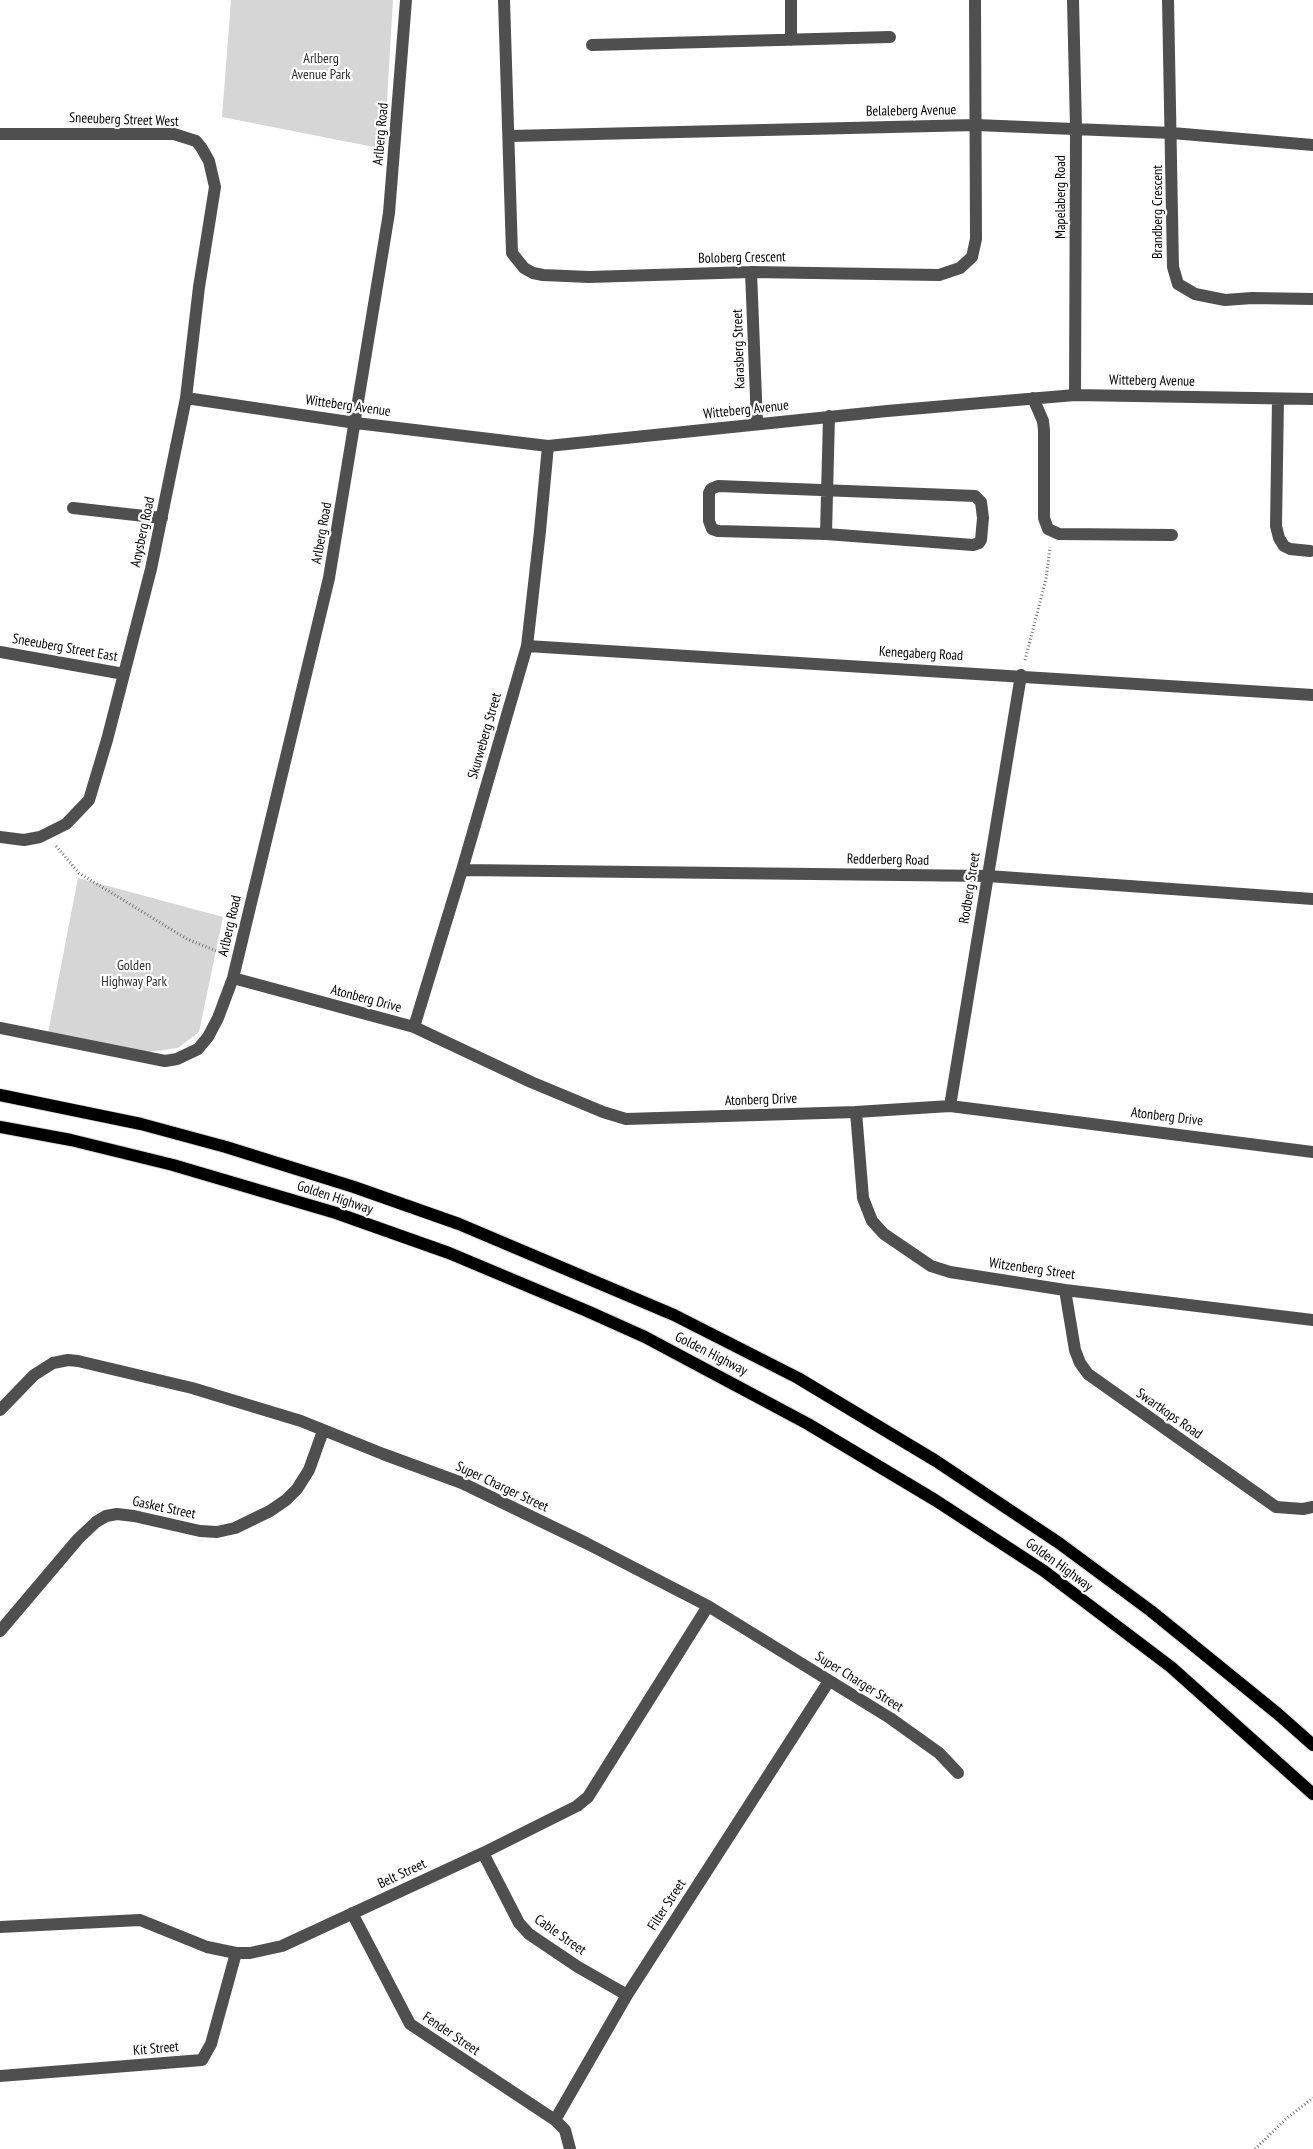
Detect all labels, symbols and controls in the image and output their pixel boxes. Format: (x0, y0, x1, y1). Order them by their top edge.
park label: Arlberg Avenue Park (291, 51, 351, 84)
street label: Arlberg Road (370, 102, 392, 166)
street label: Belaleberg Avenue (866, 102, 956, 120)
street label: Sneeuberg Street West (69, 110, 179, 130)
street label: Mapelaberg Road (1053, 155, 1069, 239)
street label: Brandberg Crescent (1150, 165, 1166, 259)
street label: Boloberg Crescent (698, 249, 786, 267)
street label: Karasberg Street (729, 309, 749, 389)
street label: Witteberg Avenue (1109, 372, 1195, 390)
street label: Witteberg Avenue (304, 392, 392, 420)
street label: Witteberg Avenue (702, 397, 790, 423)
street label: Anysberg Road (127, 495, 159, 569)
street label: Arlberg Road (308, 501, 336, 565)
street label: Sneeuberg Street East (11, 630, 119, 666)
street label: Kenegaberg Road (879, 643, 963, 665)
street label: Skurweberg Street (465, 691, 505, 781)
street label: Redderberg Road (847, 851, 929, 869)
street label: Rodberg Street (956, 851, 984, 925)
street label: Arlberg Road (215, 894, 245, 958)
park label: Golden Highway Park (101, 958, 167, 990)
street label: Atonberg Drive (329, 982, 403, 1016)
street label: Atonberg Drive (724, 1090, 798, 1110)
street label: Atonberg Drive (1130, 1104, 1204, 1130)
street label: Golden Highway (295, 1178, 375, 1218)
street label: Witzenberg Street (988, 1255, 1076, 1283)
street label: Golden Highway (672, 1329, 750, 1379)
street label: Swartkops Road (1133, 1385, 1205, 1443)
street label: Super Charger Street (453, 1458, 551, 1516)
street label: Gasket Street (131, 1493, 197, 1523)
street label: Golden Highway (1022, 1535, 1096, 1595)
street label: Super Charger Street (812, 1648, 906, 1716)
street label: Belt Street (375, 1856, 429, 1892)
street label: Filter Street (644, 1876, 690, 1934)
street label: Cable Street (531, 1911, 589, 1959)
street label: Fender Street (419, 2009, 483, 2059)
street label: Kit Street (132, 2039, 180, 2059)

